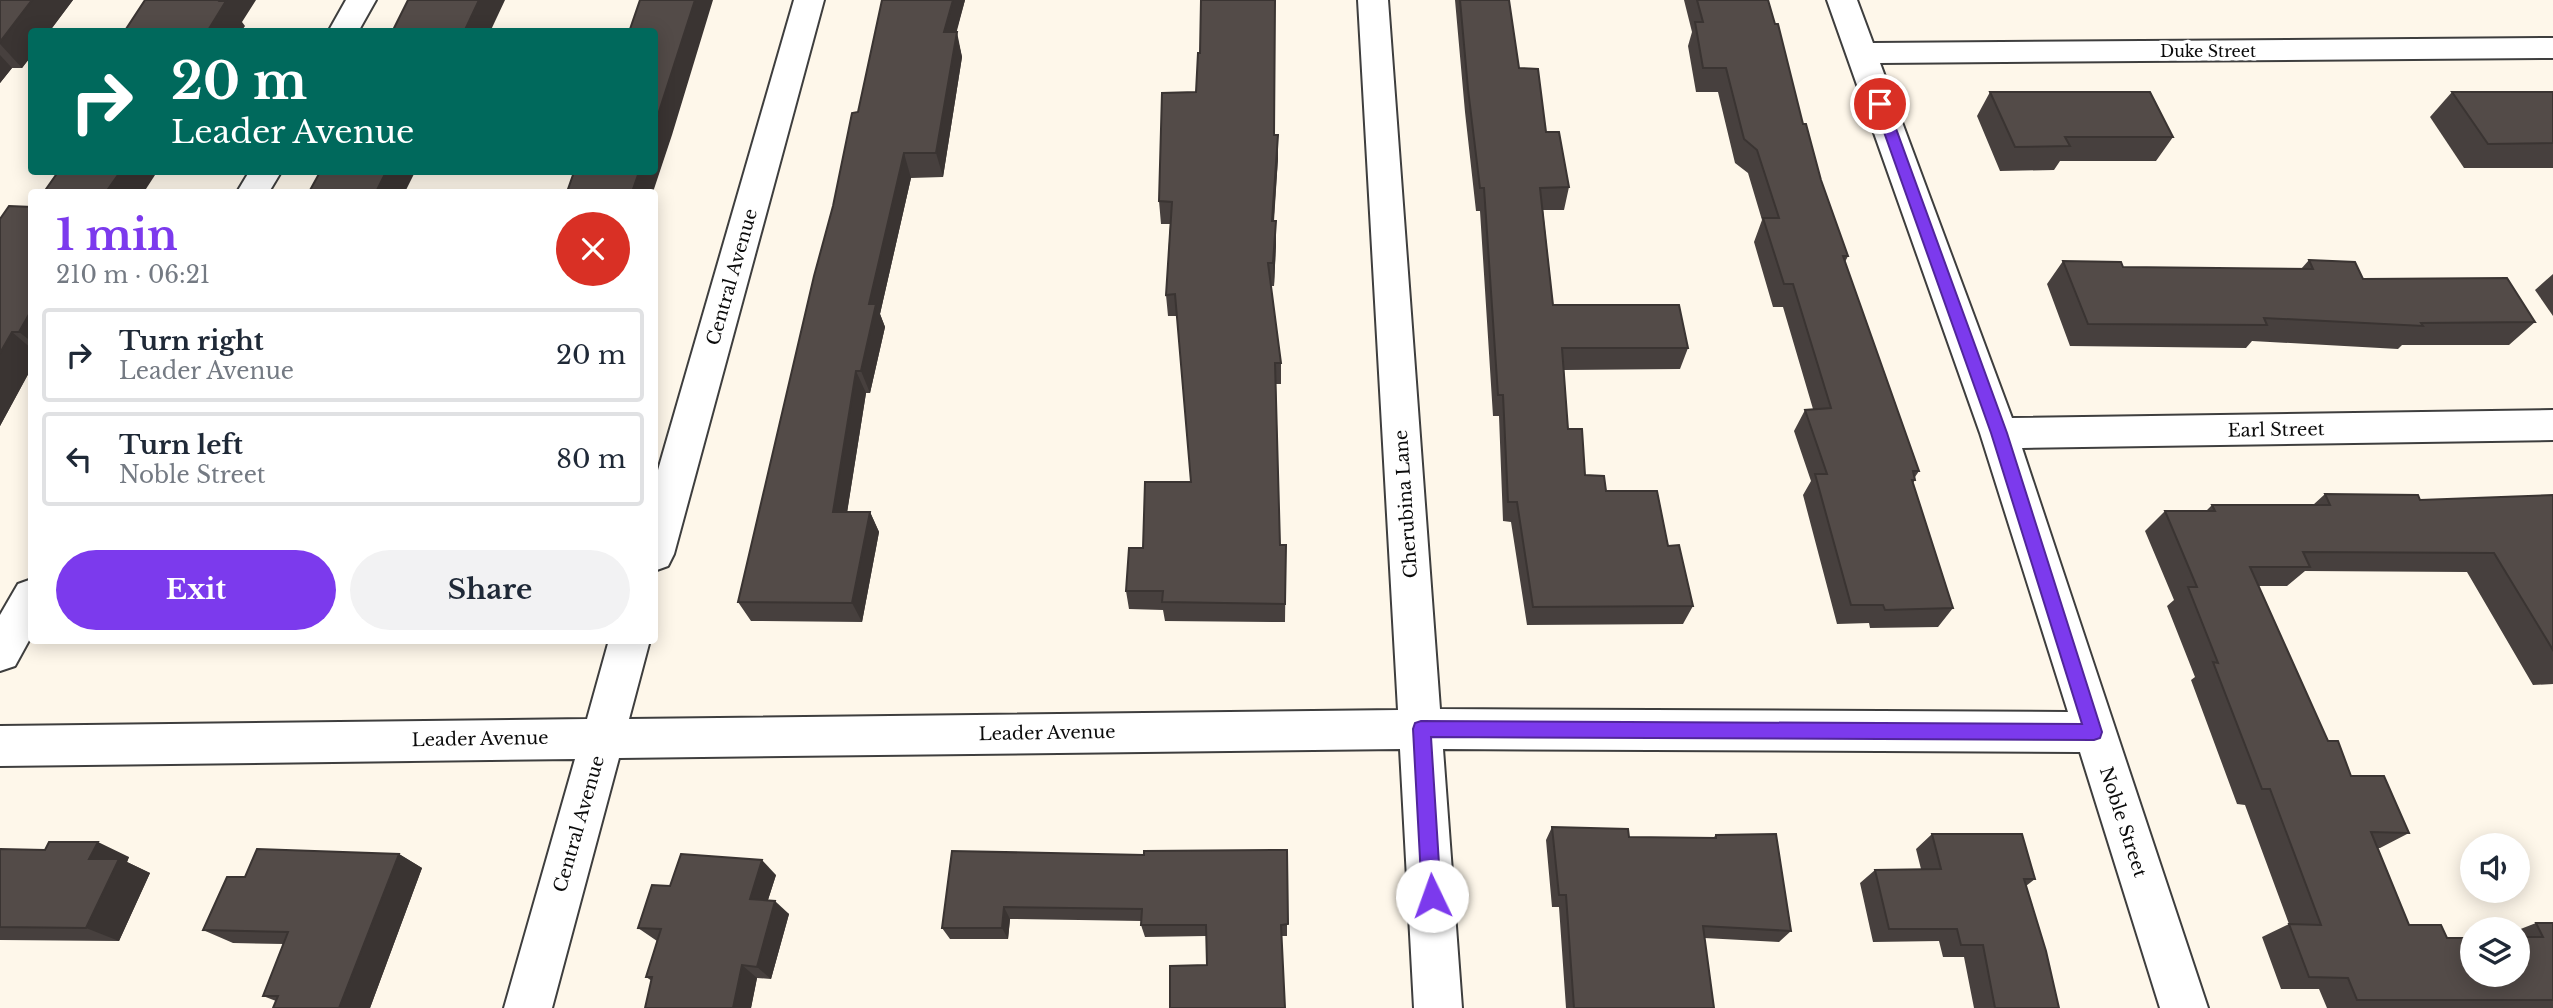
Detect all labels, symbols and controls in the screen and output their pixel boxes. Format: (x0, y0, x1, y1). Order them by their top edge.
street label: Duke Street (2160, 41, 2256, 61)
text: 20 m (171, 51, 307, 112)
icon: right (56, 56, 147, 147)
pin (1850, 74, 1910, 134)
icon: arrive (1861, 85, 1899, 123)
text: Leader Avenue (171, 112, 414, 152)
street label: Central Avenue (702, 206, 762, 348)
text: 1 min (56, 209, 178, 261)
button: close (556, 212, 630, 286)
text: 210 m · 06:21 (56, 261, 210, 289)
text: Turn right (119, 325, 264, 357)
icon: right (60, 336, 98, 374)
text: 20 m (556, 339, 626, 371)
text: Leader Avenue (119, 357, 294, 385)
street label: Earl Street (2227, 418, 2325, 442)
text: Turn left (119, 429, 243, 461)
street label: Cherubina Lane (1390, 429, 1422, 579)
icon: left (60, 440, 98, 478)
text: 80 m (556, 443, 626, 475)
text: Noble Street (119, 461, 266, 489)
button: Exit (56, 550, 336, 630)
button: Share (350, 550, 630, 630)
street label: Leader Avenue (978, 721, 1116, 745)
street label: Leader Avenue (411, 727, 549, 751)
street label: Central Avenue (549, 753, 609, 895)
street label: Noble Street (2095, 764, 2151, 880)
map controls (2460, 833, 2530, 987)
button: sound (2460, 833, 2530, 903)
position arrow (1395, 859, 1469, 933)
button: layers (2460, 917, 2530, 987)

